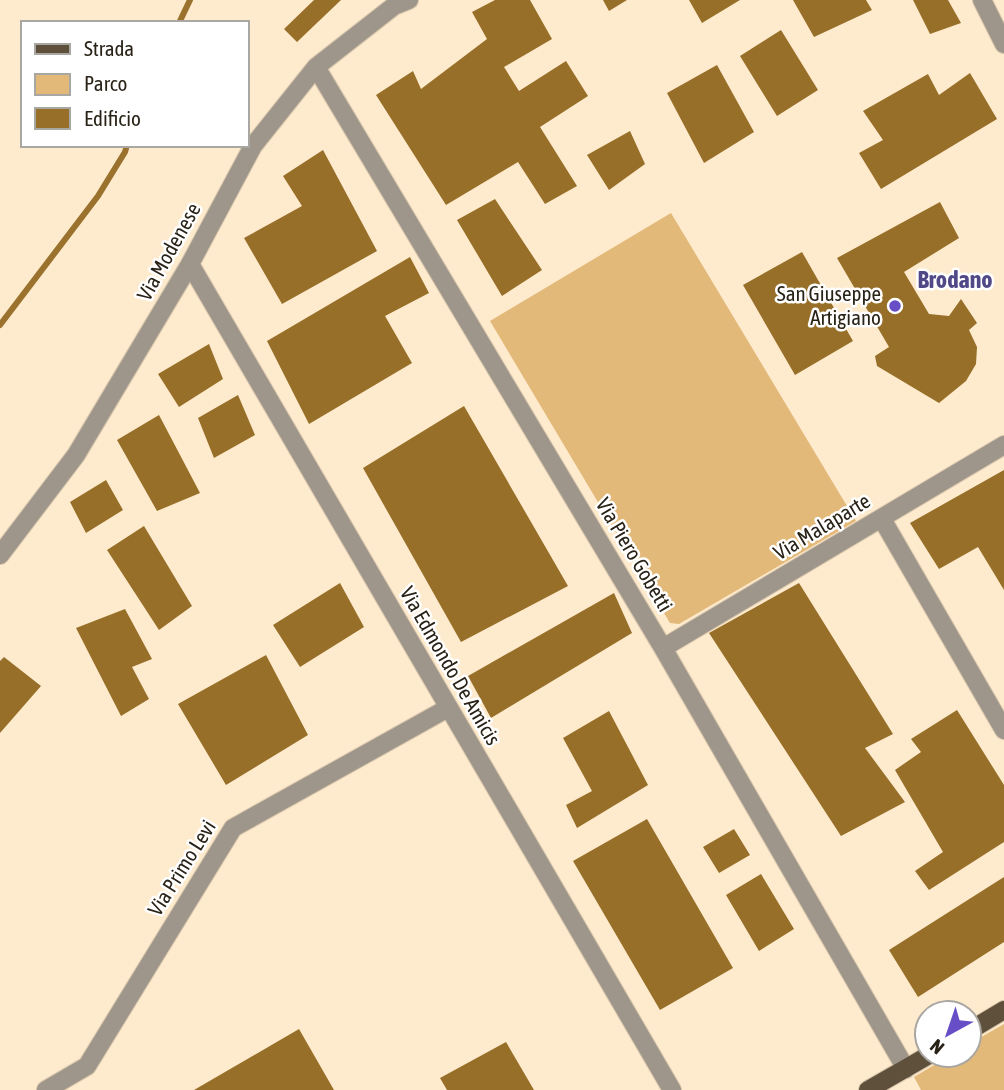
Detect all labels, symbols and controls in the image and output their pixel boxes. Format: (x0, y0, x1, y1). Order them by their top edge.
legend (21, 21, 248, 147)
text: Strada (84, 36, 134, 60)
text: Parco (84, 71, 127, 95)
text: Edificio (84, 106, 141, 130)
street label: Via Modenese (131, 199, 205, 305)
district label: Brodano (917, 266, 993, 293)
place label: San Giuseppe Artigiano (777, 281, 881, 329)
marker: San Giuseppe Artigiano (887, 298, 903, 314)
street label: Via Malaparte (769, 488, 874, 564)
street label: Via Piero Gobetti (592, 493, 678, 616)
street label: Via Edmondo De Amicis (396, 582, 506, 749)
street label: Via Primo Levi (142, 815, 220, 920)
north arrow (913, 999, 983, 1069)
text: N (926, 1035, 948, 1059)

